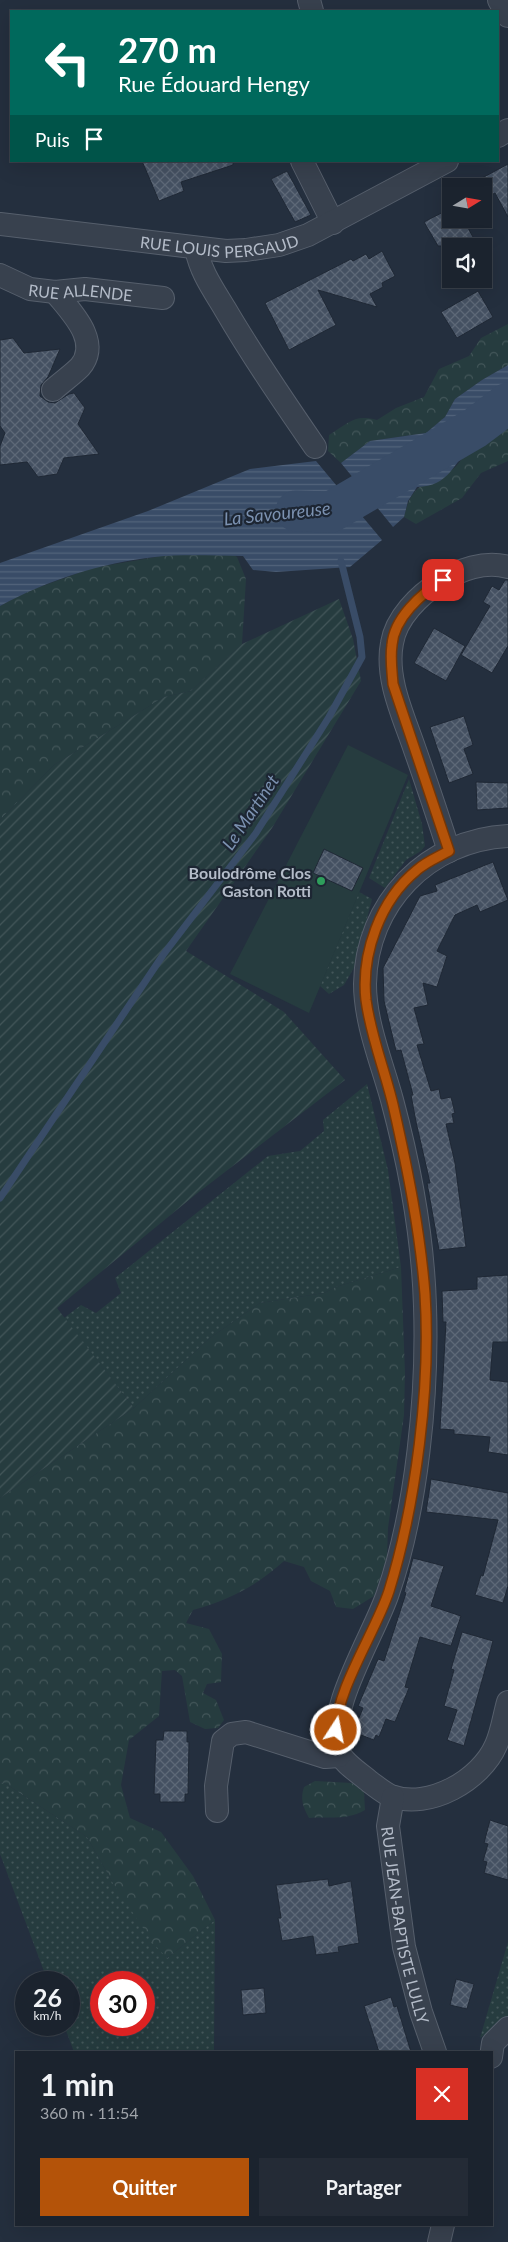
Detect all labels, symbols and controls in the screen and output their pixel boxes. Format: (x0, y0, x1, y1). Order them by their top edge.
text: 270 m (118, 28, 217, 70)
icon: left (35, 30, 100, 95)
text: Rue Édouard Hengy (118, 70, 310, 97)
icon: arrive (80, 125, 108, 153)
text: Puis (35, 128, 70, 151)
north arrow (442, 178, 492, 228)
map controls (442, 178, 492, 288)
street label: RUE LOUIS PERGAUD (139, 230, 301, 261)
button: sound (442, 238, 492, 288)
street label: RUE ALLENDE (27, 279, 134, 304)
water label: La Savoureuse (223, 496, 331, 530)
pin (422, 559, 464, 601)
icon: arrive (429, 566, 457, 594)
water label: Le Martinet (217, 770, 284, 854)
place label: Boulodrôme Clos Gaston Rotti (189, 863, 311, 900)
marker: Boulodrôme Clos Gaston Rotti (315, 875, 327, 887)
position arrow (309, 1703, 361, 1755)
street label: RUE JEAN-BAPTISTE LULLY (379, 1825, 434, 2026)
speed limit sign: 30 (90, 1971, 155, 2036)
text: 26 (33, 1982, 62, 2012)
text: km/h (33, 2008, 62, 2023)
text: 1 min (40, 2066, 114, 2102)
button: close (416, 2068, 468, 2120)
text: 360 m · 11:54 (40, 2103, 139, 2122)
button: Quitter (40, 2158, 249, 2216)
button: Partager (259, 2158, 468, 2216)

